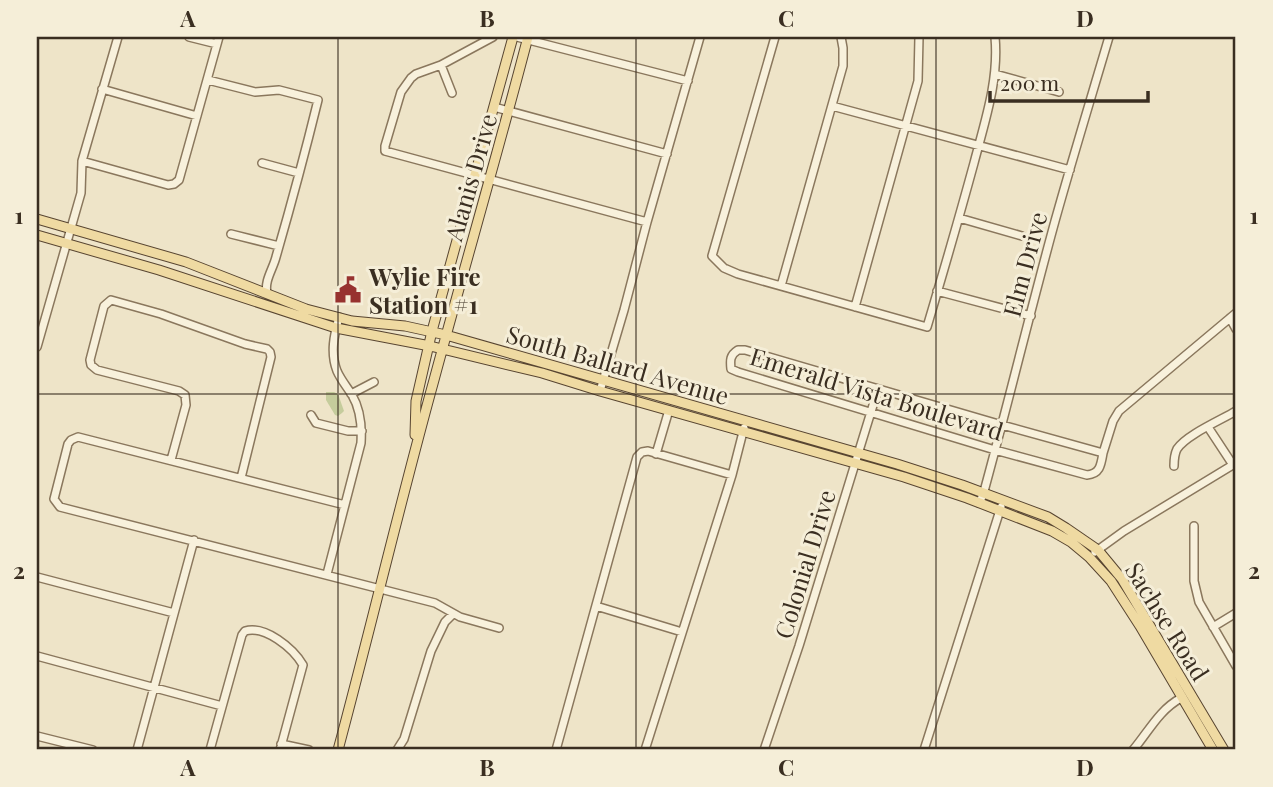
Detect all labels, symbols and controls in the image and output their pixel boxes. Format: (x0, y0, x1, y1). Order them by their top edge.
text: A (179, 2, 196, 33)
text: B (479, 2, 495, 33)
text: C (778, 2, 794, 33)
text: D (1076, 2, 1094, 33)
scale bar (990, 60, 1147, 104)
text: 200 m (1000, 68, 1059, 96)
street label: Alanis Drive (436, 110, 503, 245)
text: 1 (15, 199, 24, 230)
text: 1 (1250, 199, 1259, 230)
street label: Elm Drive (995, 208, 1053, 320)
place label: Wylie Fire Station #1 (368, 260, 481, 320)
public building icon: Wylie Fire Station #1 (333, 275, 363, 305)
street label: South Ballard Avenue (503, 317, 733, 411)
street label: Emerald Vista Boulevard (746, 339, 1008, 447)
street label: Colonial Drive (766, 486, 842, 642)
text: 2 (13, 554, 25, 585)
text: 2 (1248, 554, 1260, 585)
street label: Sachse Road (1119, 556, 1217, 686)
text: A (179, 751, 196, 782)
text: B (479, 751, 495, 782)
text: C (778, 751, 794, 782)
text: D (1076, 751, 1094, 782)

